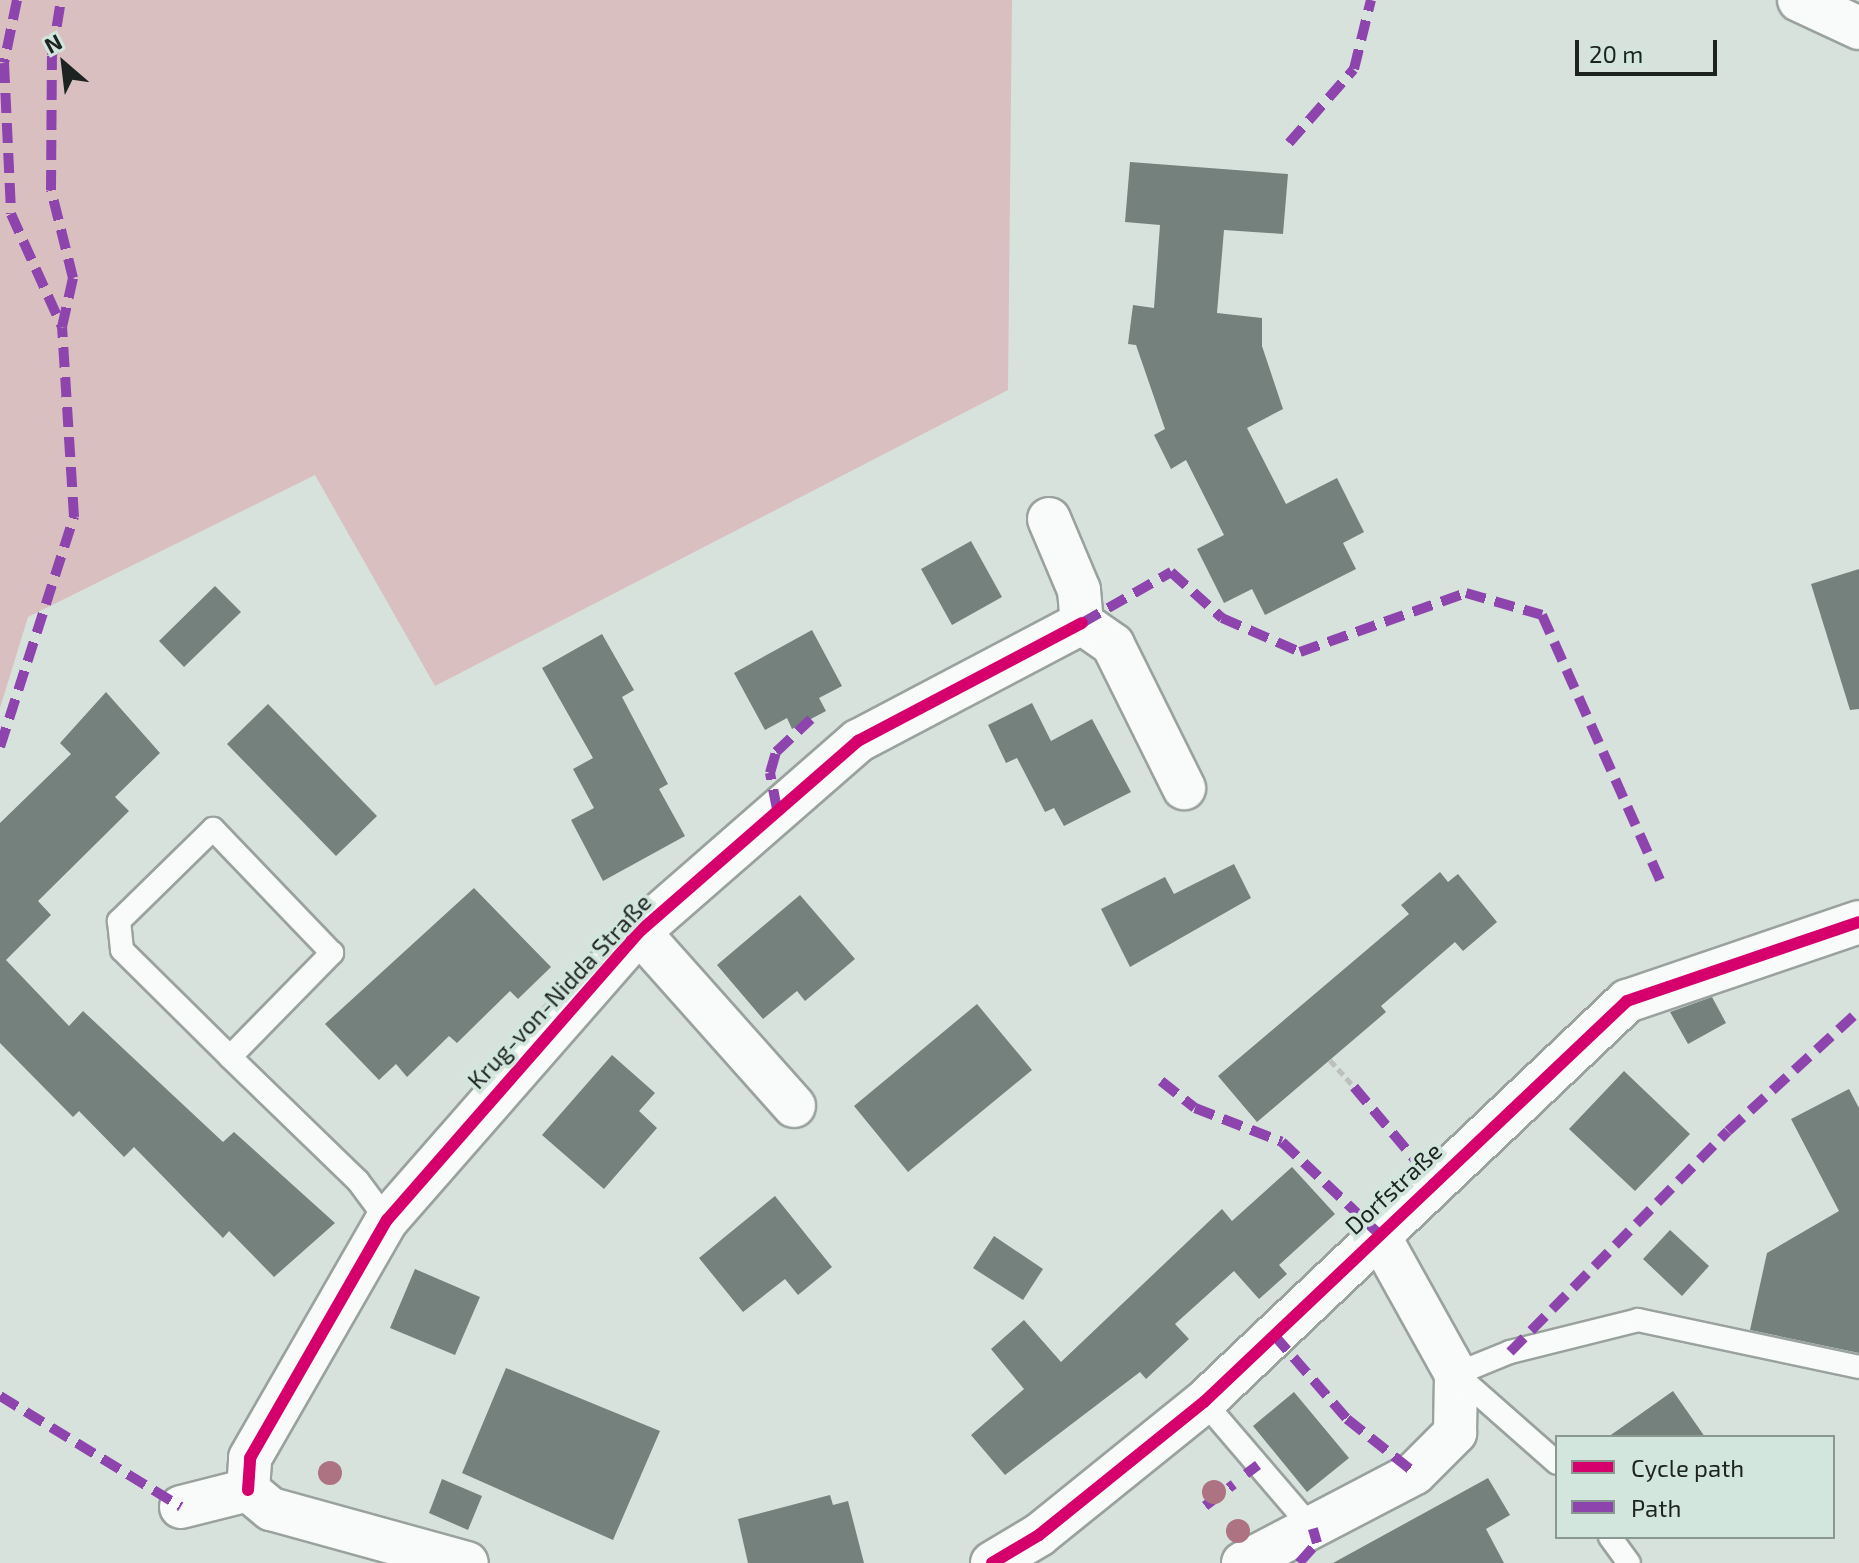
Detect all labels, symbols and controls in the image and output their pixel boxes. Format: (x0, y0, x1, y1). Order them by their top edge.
north arrow (24, 24, 104, 104)
scale bar (1579, 24, 1721, 74)
text: N (40, 28, 66, 58)
text: 20 m (1589, 39, 1643, 68)
street label: Krug-von-Nidda Straße (461, 888, 657, 1094)
street label: Dorfstraße (1339, 1136, 1447, 1240)
legend (1555, 1435, 1835, 1539)
text: Cycle path (1631, 1453, 1744, 1482)
text: Path (1631, 1493, 1681, 1522)

